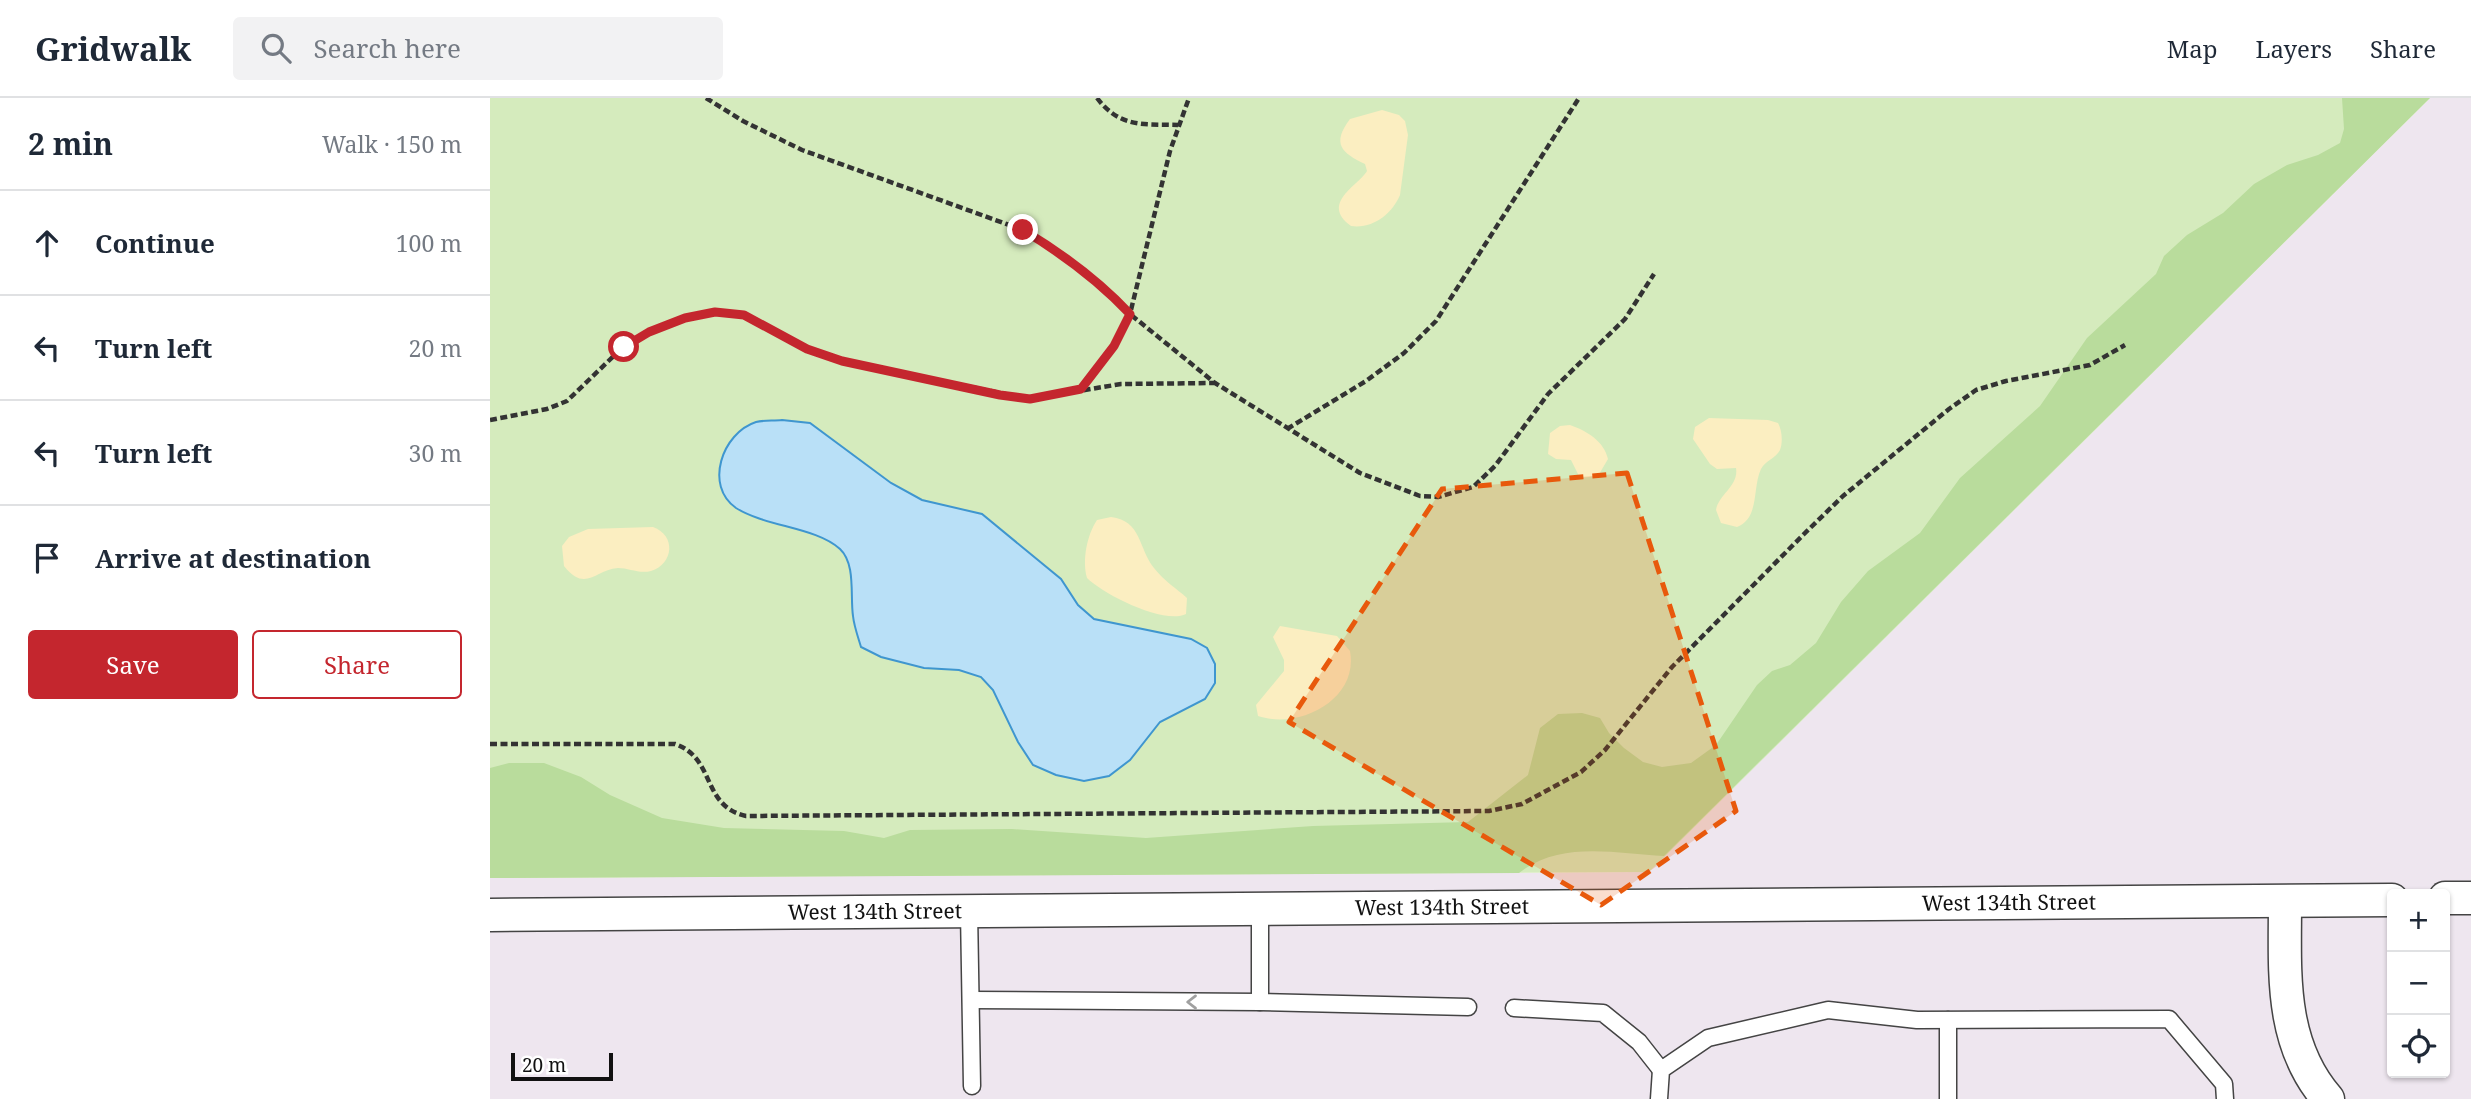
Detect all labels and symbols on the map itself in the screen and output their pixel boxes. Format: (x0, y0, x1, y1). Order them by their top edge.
route end (1007, 214, 1038, 245)
route start (608, 331, 639, 362)
street label: West 134th Street (1922, 887, 2096, 917)
street label: West 134th Street (1355, 892, 1529, 921)
street label: West 134th Street (788, 896, 962, 926)
one-way arrow (1186, 994, 1197, 1009)
scale bar (511, 1050, 612, 1082)

